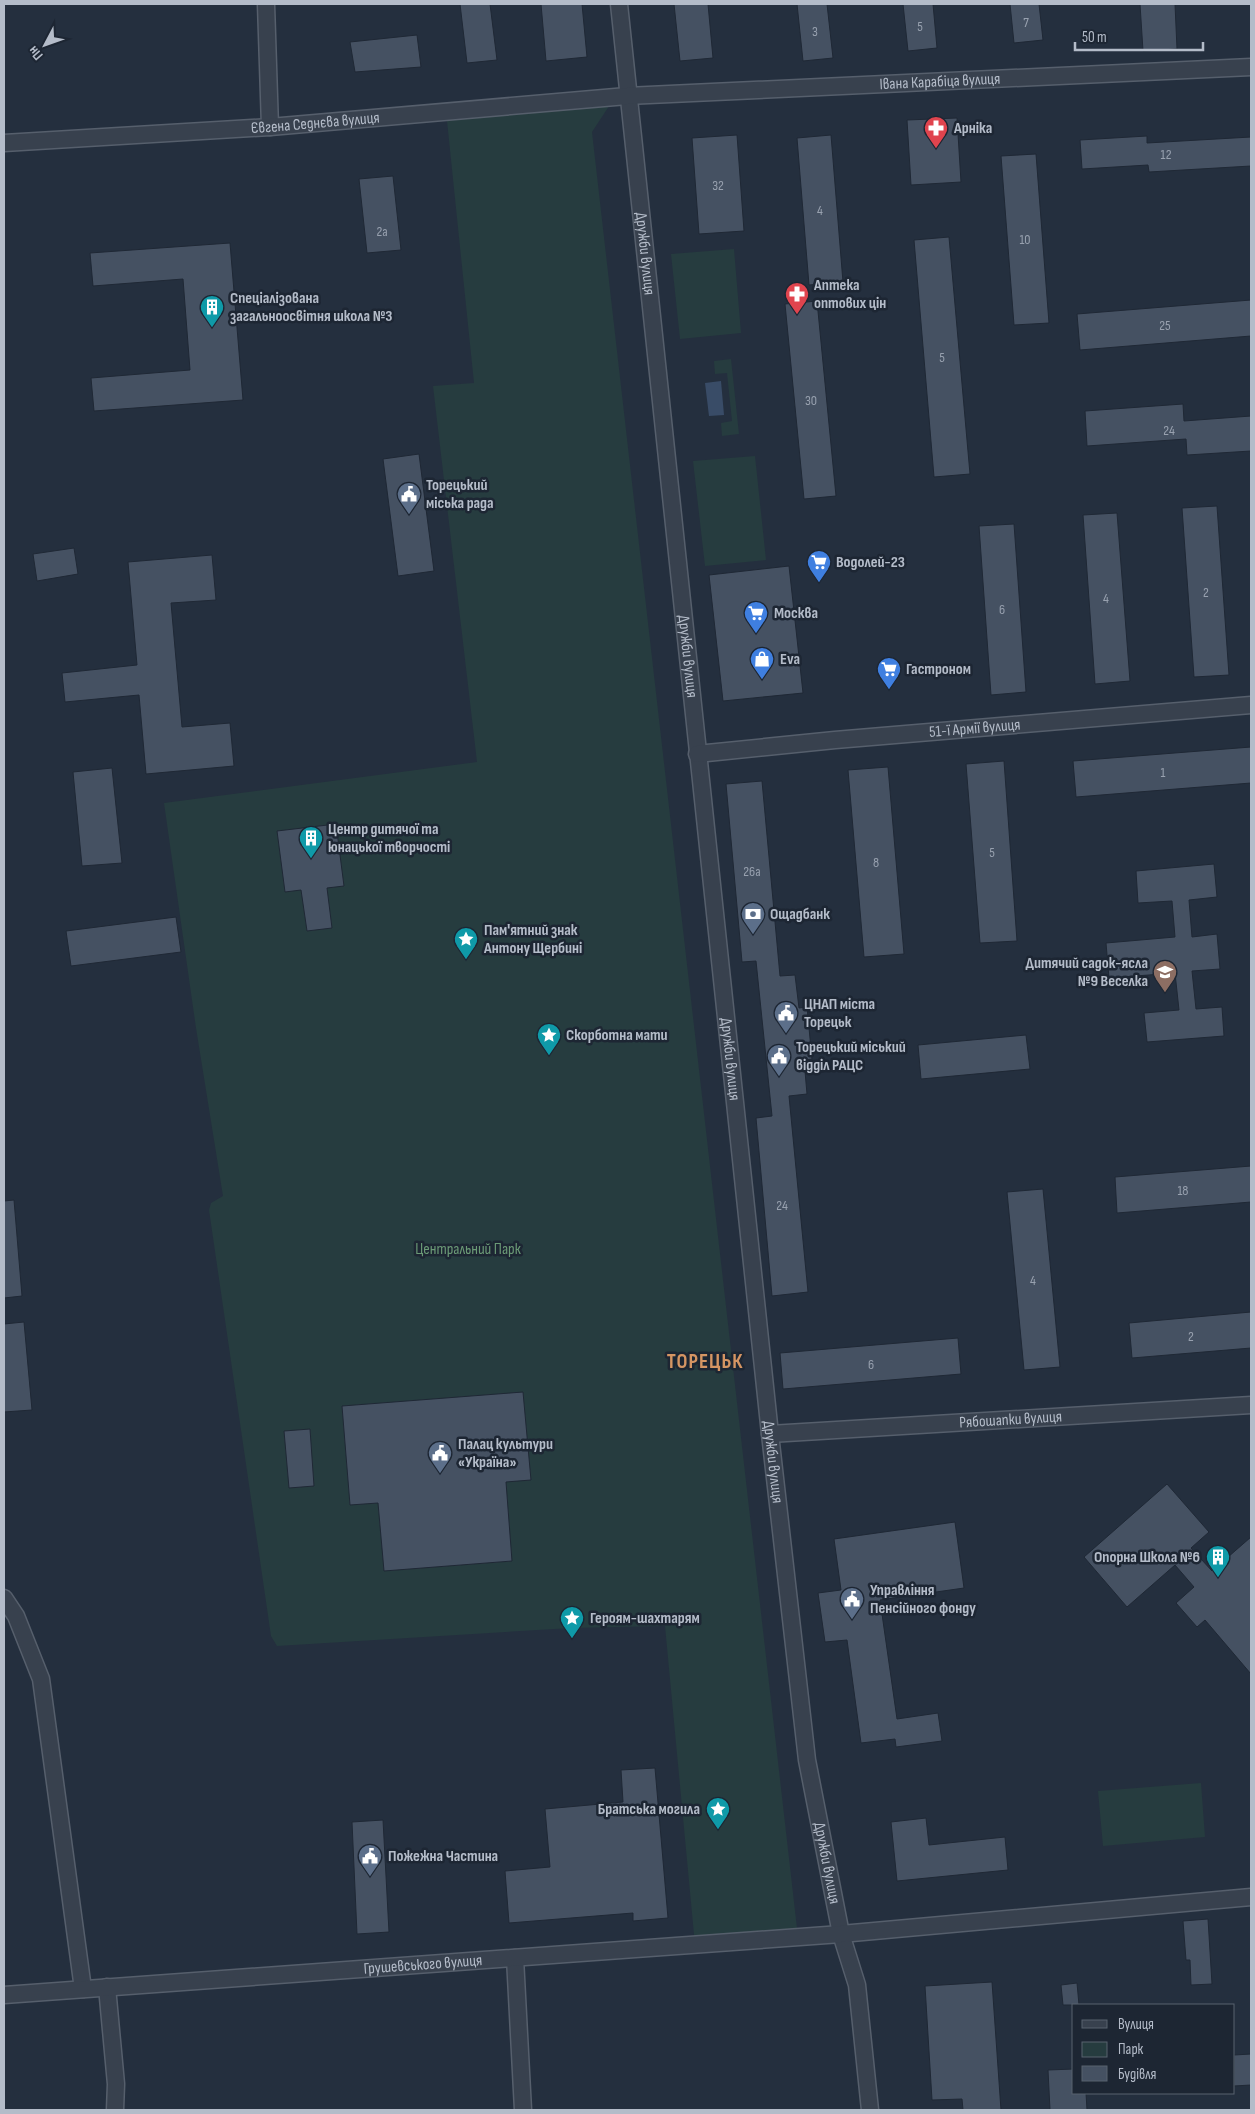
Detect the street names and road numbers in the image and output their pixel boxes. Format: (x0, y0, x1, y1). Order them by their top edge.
street label: Івана Карабіца вулиця (879, 69, 1001, 94)
street label: Євгена Седнєва вулиця (250, 108, 380, 138)
street label: Дружби вулиця (632, 211, 659, 296)
street label: Дружби вулиця (674, 614, 702, 699)
street label: 51-ї Армії вулиця (928, 715, 1021, 742)
street label: Дружби вулиця (717, 1017, 744, 1101)
street label: Рябошапки вулиця (959, 1407, 1062, 1432)
street label: Дружби вулиця (759, 1420, 787, 1504)
street label: Дружби вулиця (810, 1820, 844, 1906)
street label: Грушевського вулиця (363, 1951, 483, 1978)

